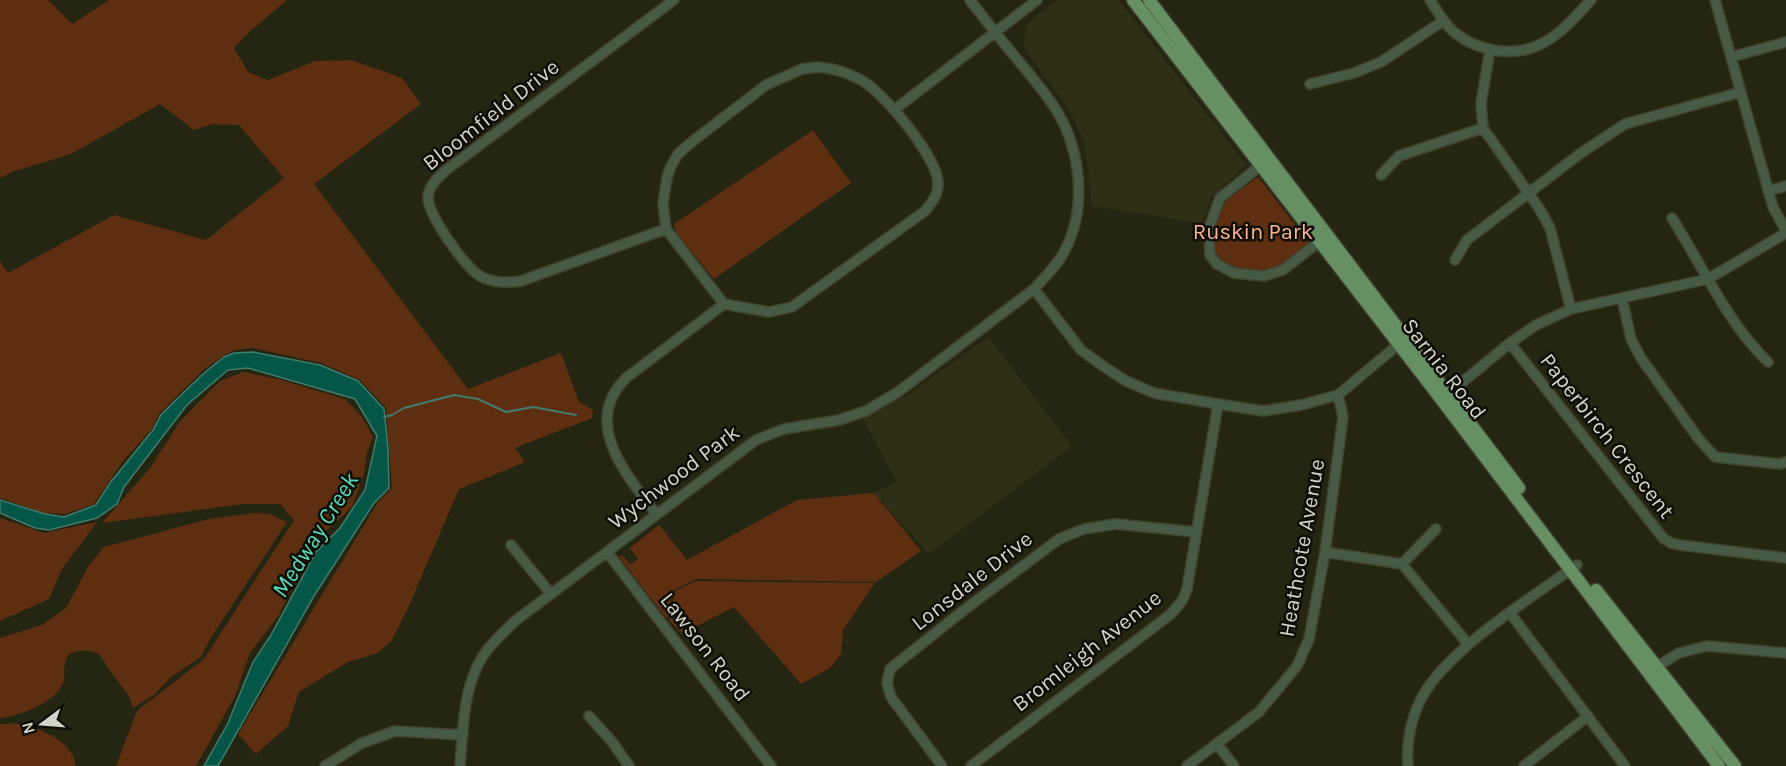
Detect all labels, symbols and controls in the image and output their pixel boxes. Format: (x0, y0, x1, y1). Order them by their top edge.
street label: Bloomfield Drive (418, 54, 564, 176)
park label: Ruskin Park (1193, 219, 1313, 245)
street label: Sarnia Road (1396, 313, 1492, 425)
street label: Paperbirch Crescent (1534, 348, 1680, 524)
street label: Wychwood Park (603, 419, 745, 535)
street label: Heathcote Avenue (1274, 457, 1330, 639)
water label: Medway Creek (266, 467, 365, 602)
street label: Lonsdale Drive (906, 526, 1038, 636)
street label: Bromleigh Avenue (1007, 585, 1167, 717)
street label: Lawson Road (654, 587, 756, 707)
north arrow (12, 694, 72, 754)
text: N (17, 720, 39, 736)

